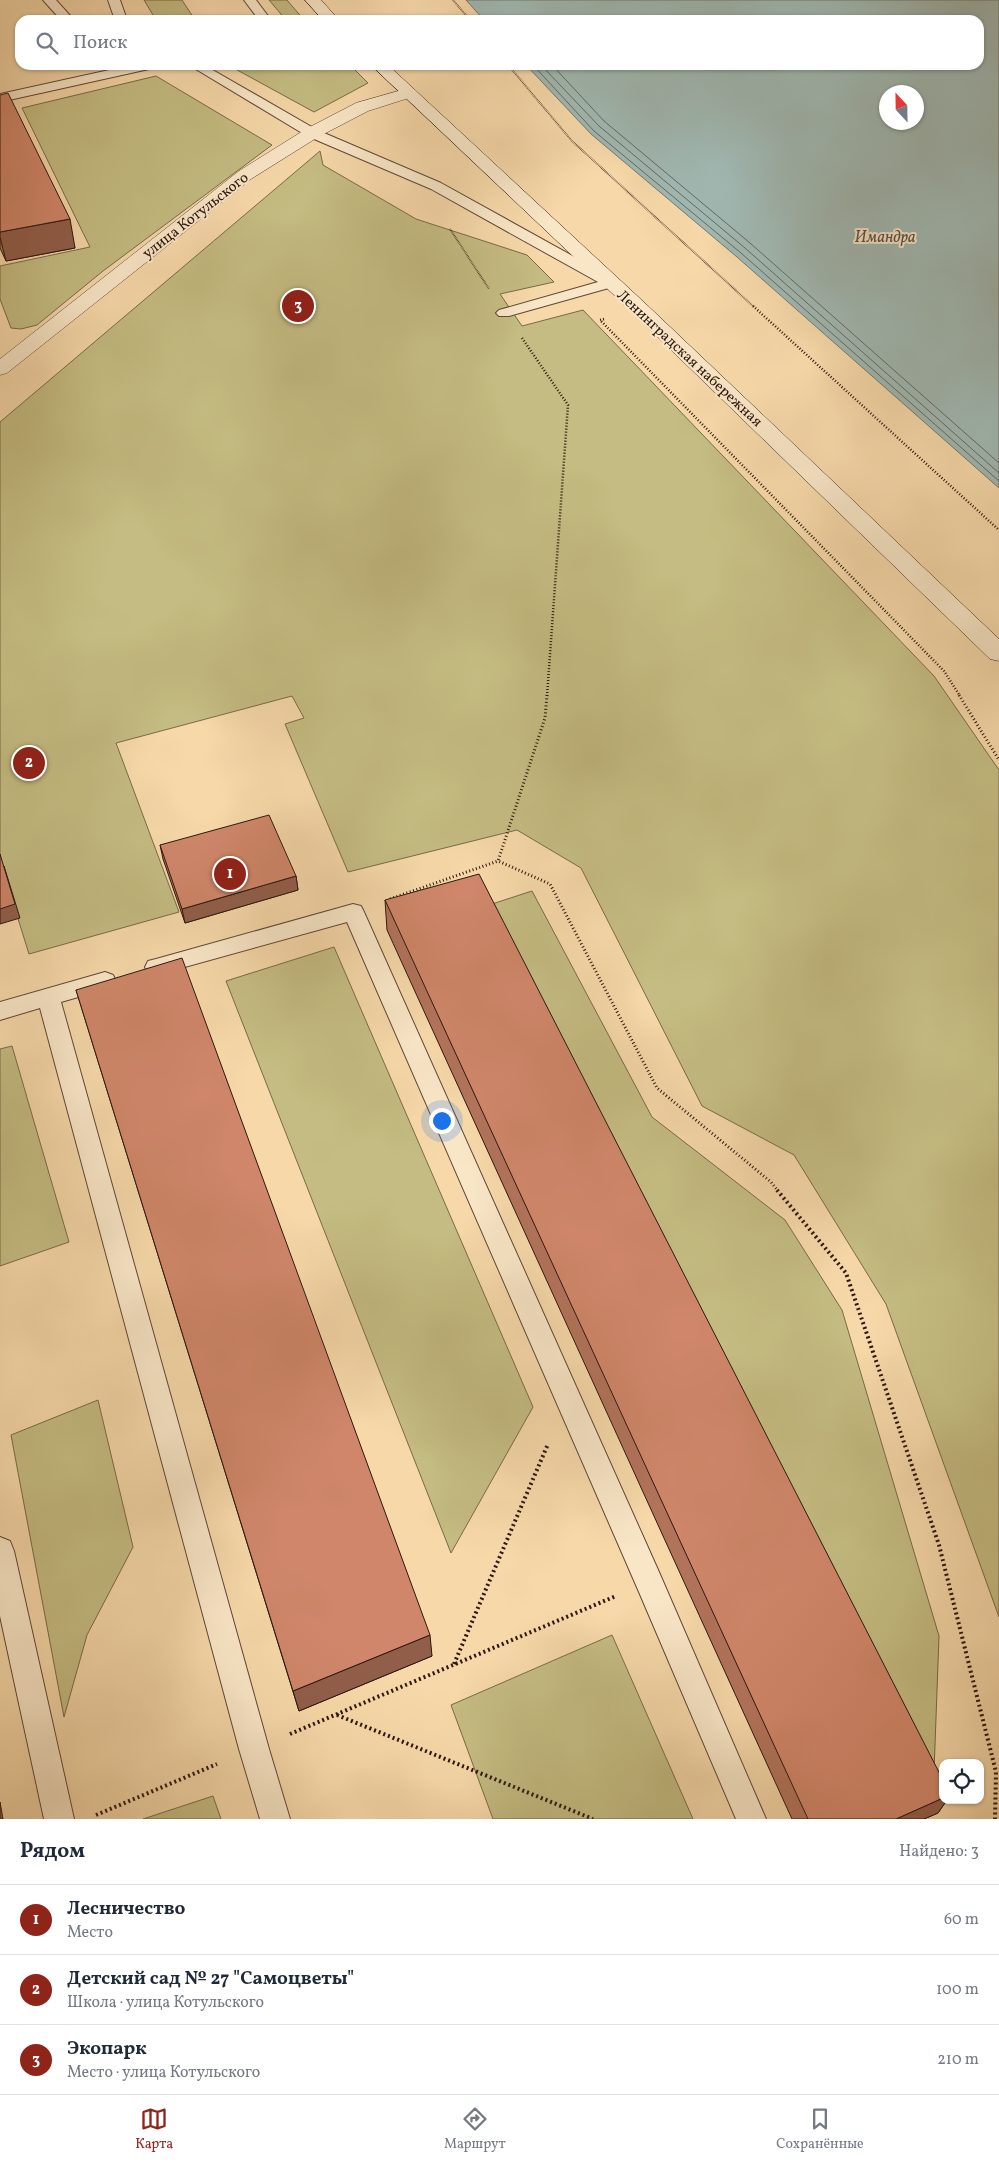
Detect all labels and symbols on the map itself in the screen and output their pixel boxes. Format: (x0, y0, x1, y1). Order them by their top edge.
north arrow (879, 85, 924, 130)
street label: улица Котульского (138, 168, 254, 264)
water label: Имандра (854, 227, 916, 249)
street label: Ленинградская набережная (611, 286, 767, 433)
pin: 3 (282, 287, 314, 325)
pin: 2 (13, 744, 45, 782)
pin: 1 (214, 855, 246, 893)
your location (429, 1108, 455, 1134)

